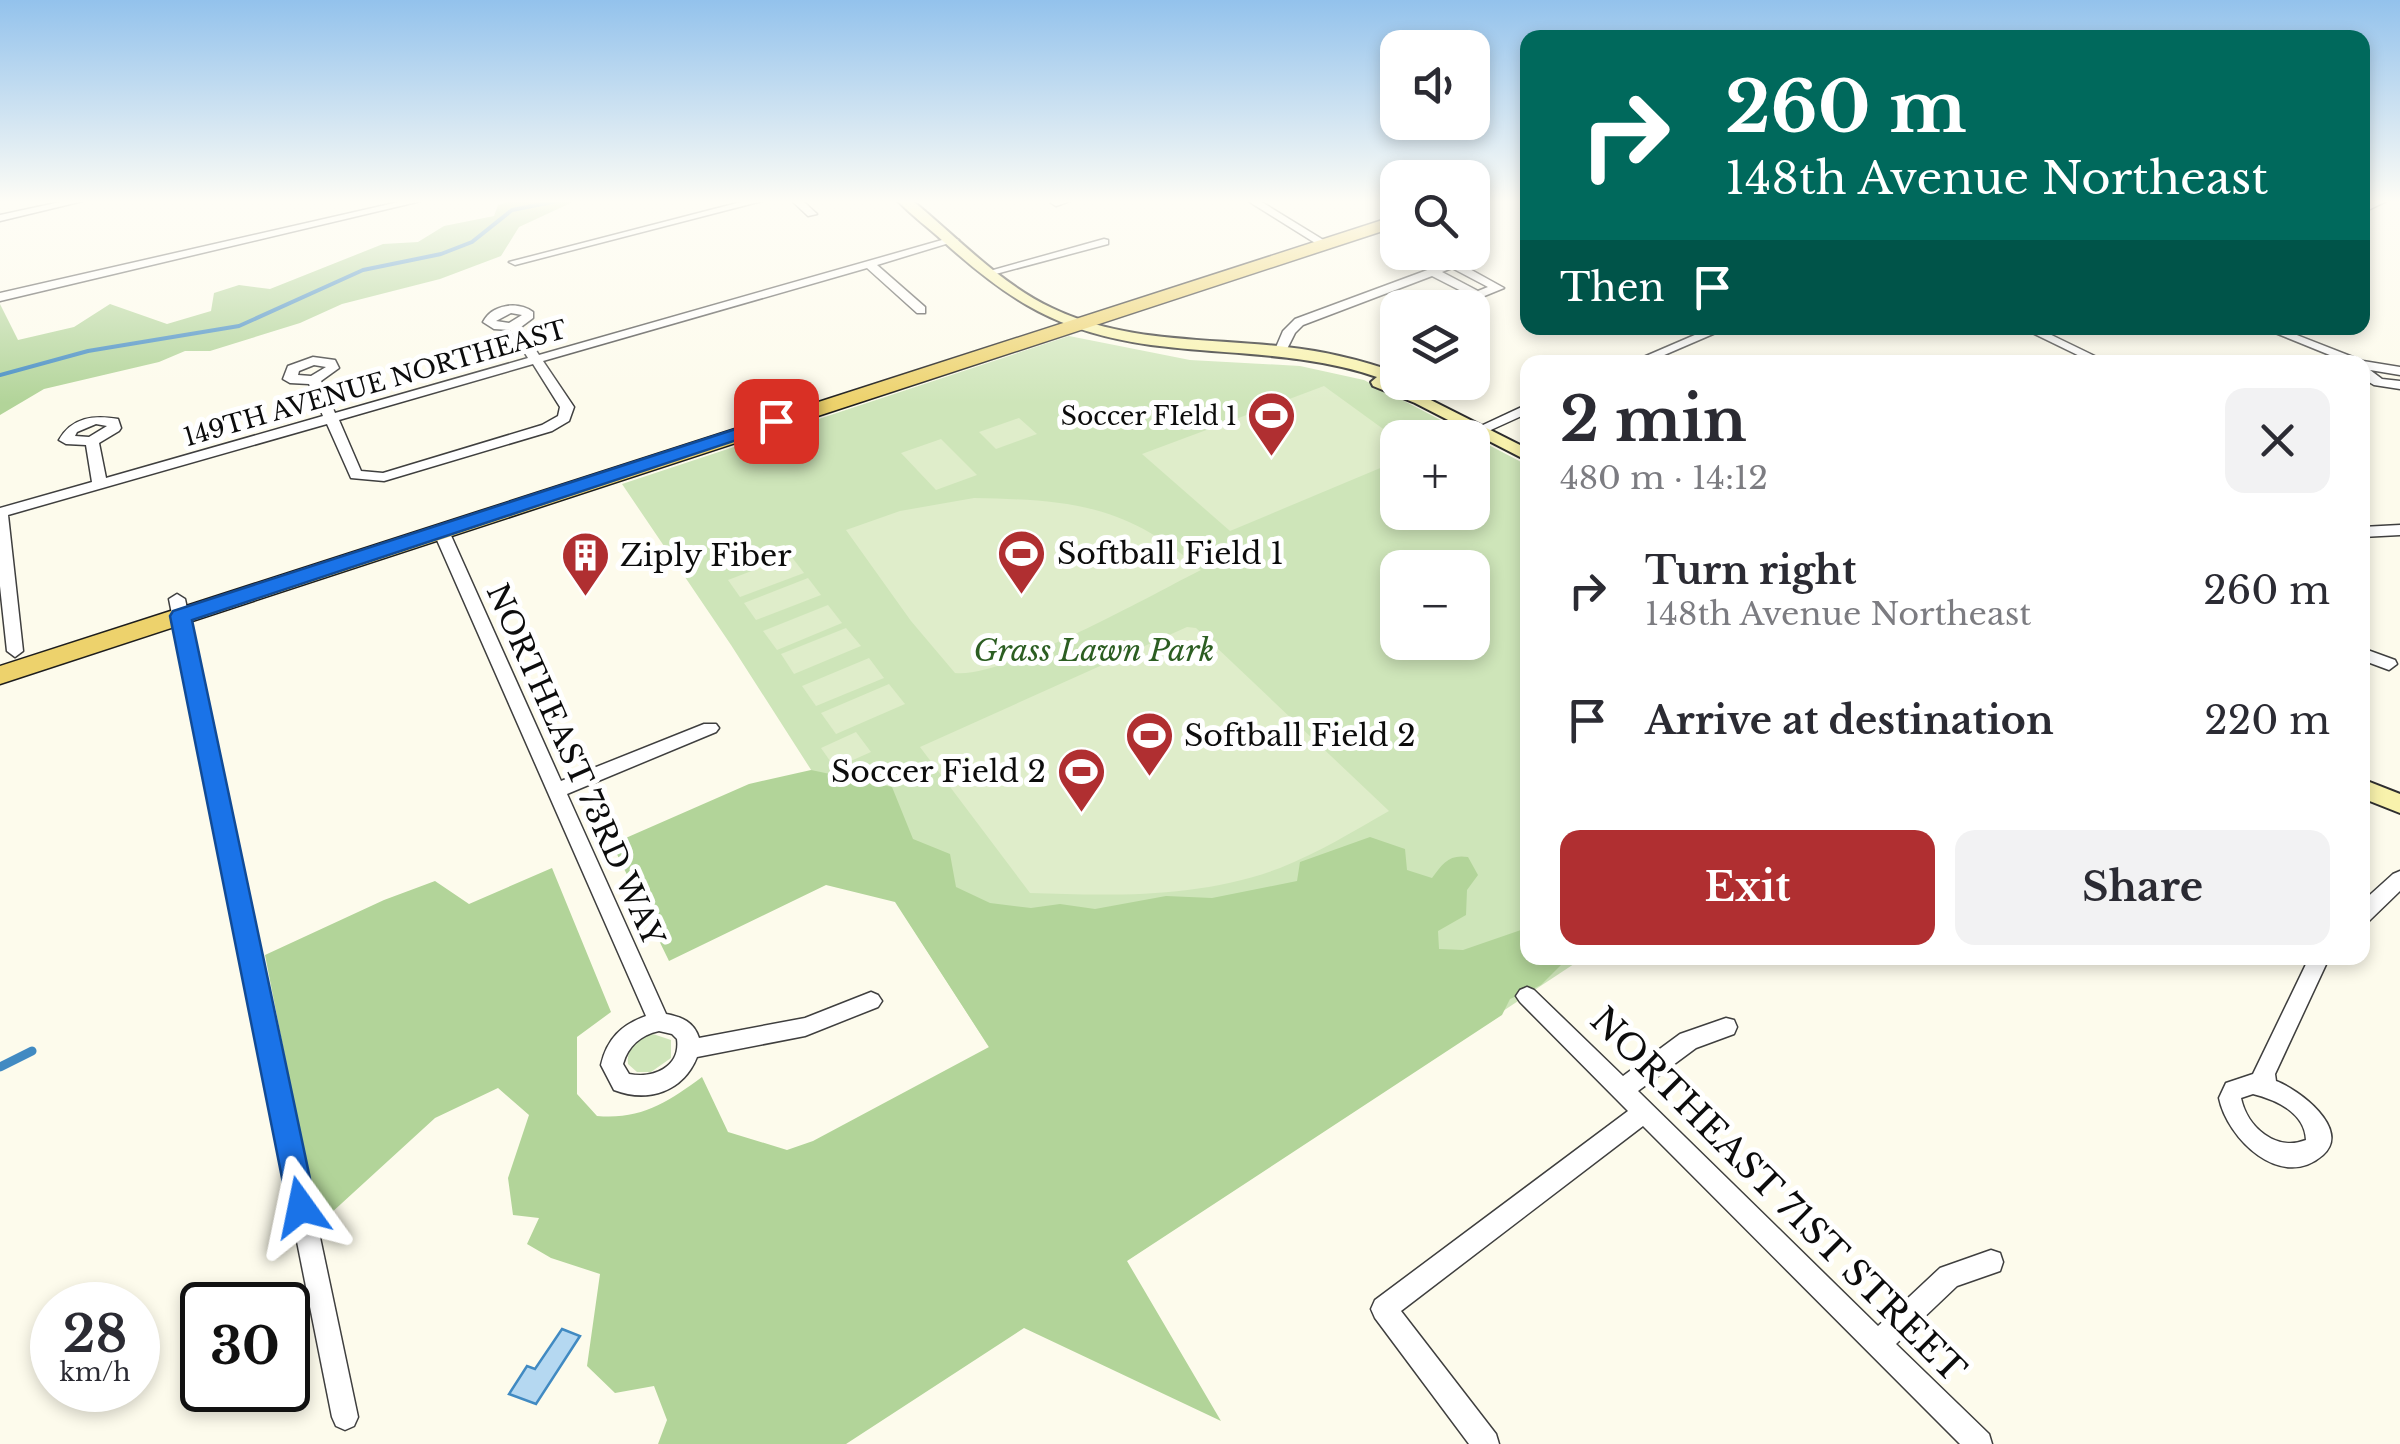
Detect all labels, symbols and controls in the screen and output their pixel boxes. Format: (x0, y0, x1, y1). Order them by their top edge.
map controls (1380, 30, 1490, 660)
button: sound (1380, 30, 1490, 140)
text: 260 m (1725, 64, 1967, 151)
icon: right (1560, 70, 1690, 200)
text: 148th Avenue Northeast (1725, 150, 2268, 206)
button: search (1380, 160, 1490, 270)
icon: arrive (1685, 260, 1740, 315)
text: Then (1560, 264, 1665, 311)
button: layers (1380, 290, 1490, 400)
street label: 149TH AVENUE NORTHEAST (180, 314, 570, 453)
pin (734, 379, 819, 464)
text: 2 min (1560, 383, 1747, 457)
button: close (2225, 388, 2330, 493)
sports icon: Soccer FIeld 1 (1246, 390, 1298, 458)
icon: arrive (749, 394, 804, 449)
place label: Soccer FIeld 1 (1061, 401, 1237, 432)
button: + (1380, 420, 1490, 530)
text: 480 m · 14:12 (1560, 458, 1768, 498)
sports icon: Softball Field 1 (996, 528, 1048, 596)
building icon: Ziply Fiber (559, 530, 611, 598)
place label: Softball Field 1 (1057, 535, 1284, 572)
place label: Ziply Fiber (620, 537, 792, 574)
text: Turn right (1645, 547, 1856, 594)
button: − (1380, 550, 1490, 660)
icon: right (1560, 563, 1615, 618)
text: 260 m (2203, 567, 2330, 614)
street label: NORTHEAST 73RD WAY (479, 578, 673, 953)
text: 148th Avenue Northeast (1645, 594, 2031, 634)
park label: Grass Lawn Park (974, 632, 1214, 669)
icon: arrive (1560, 693, 1615, 748)
text: Arrive at destination (1645, 697, 2054, 744)
text: 220 m (2204, 697, 2330, 744)
sports icon: Softball Field 2 (1123, 710, 1175, 778)
place label: Softball Field 2 (1184, 717, 1416, 754)
sports icon: Soccer Field 2 (1055, 746, 1107, 814)
place label: Soccer Field 2 (831, 753, 1046, 790)
button: Exit (1560, 830, 1935, 945)
button: Share (1955, 830, 2330, 945)
street label: NORTHEAST 71ST STREET (1582, 998, 1975, 1391)
position arrow (249, 1155, 353, 1259)
speed limit sign: 30 (180, 1282, 310, 1412)
text: 28 (63, 1303, 127, 1366)
text: km/h (60, 1357, 130, 1388)

